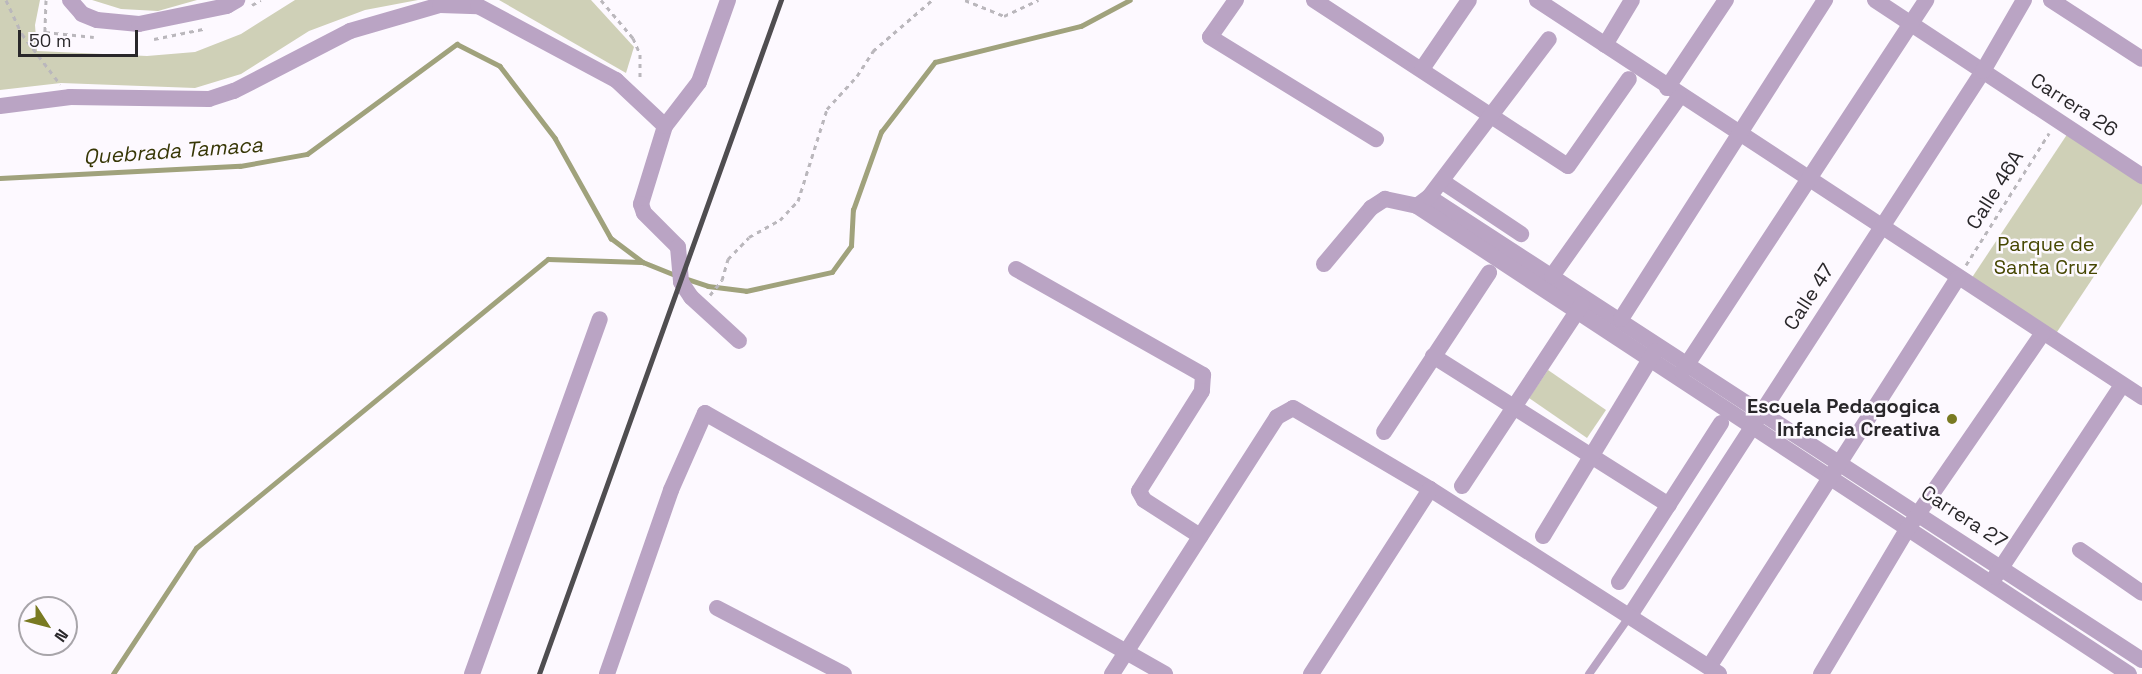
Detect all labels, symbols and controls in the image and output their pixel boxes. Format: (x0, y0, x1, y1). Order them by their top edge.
scale bar (21, 18, 141, 56)
text: 50 m (29, 29, 71, 52)
street label: Carrera 26 (2026, 68, 2122, 142)
water label: Quebrada Tamaca (82, 132, 264, 170)
street label: Calle 46A (1961, 146, 2029, 234)
park label: Parque de Santa Cruz (1994, 233, 2098, 280)
street label: Calle 47 (1779, 259, 1839, 335)
place label: Escuela Pedagogica Infancia Creativa (1747, 395, 1940, 442)
marker: Escuela Pedagogica Infancia Creativa (1945, 412, 1959, 426)
street label: Carrera 27 (1916, 480, 2012, 554)
north arrow (18, 596, 78, 656)
text: N (50, 625, 73, 646)

